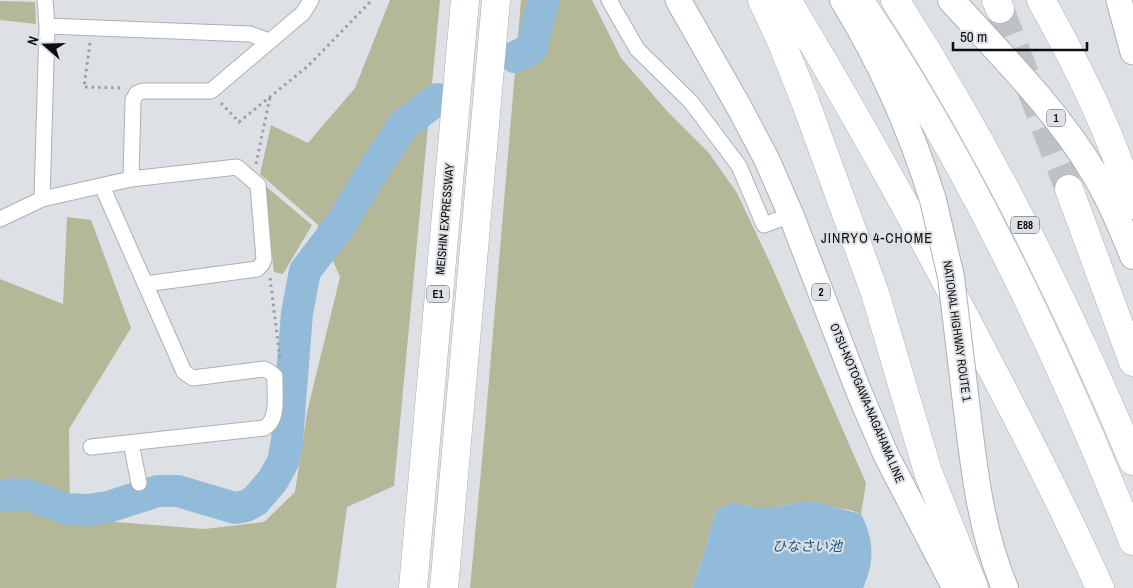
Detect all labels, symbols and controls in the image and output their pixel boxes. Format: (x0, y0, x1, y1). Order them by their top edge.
north arrow (20, 20, 70, 70)
scale bar (953, 20, 1087, 52)
text: 50 m (960, 26, 987, 47)
text: N (23, 34, 43, 48)
road number: 1 (1047, 110, 1065, 126)
street label: MEISHIN EXPRESSWAY (432, 162, 458, 275)
road number: E88 (1011, 216, 1039, 234)
district label: JINRYO 4-CHOME (821, 229, 933, 247)
street label: NATIONAL HIGHWAY ROUTE 1 (939, 260, 975, 403)
road number: 2 (812, 284, 830, 300)
road number: E1 (427, 286, 449, 302)
street label: OTSU-NOTOGAWA-NAGAHAMA LINE (826, 321, 908, 485)
water label: ひなさい池 (772, 537, 844, 555)

